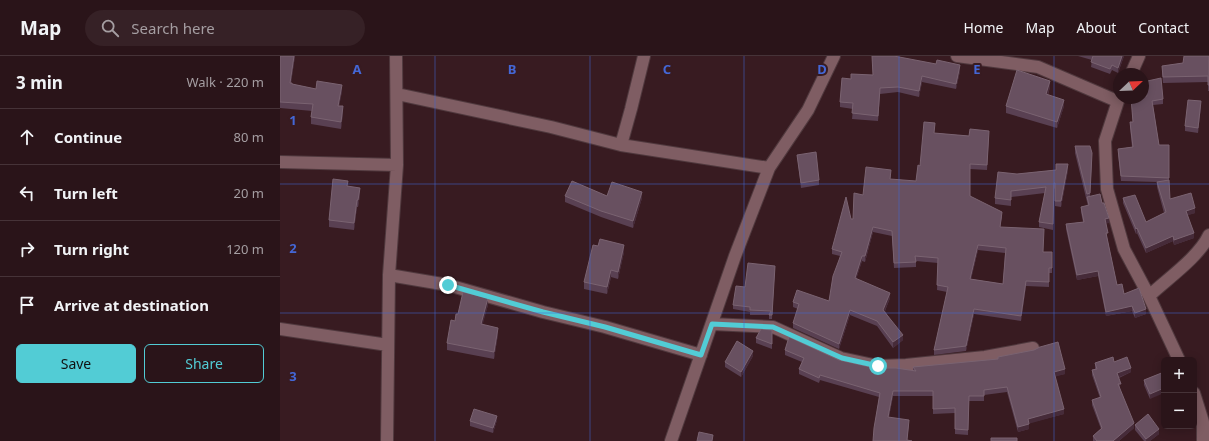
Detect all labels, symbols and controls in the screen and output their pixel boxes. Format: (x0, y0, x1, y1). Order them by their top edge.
search box (85, 10, 365, 46)
text: Map (20, 15, 61, 41)
icon: search (99, 17, 121, 39)
text: Search here (131, 18, 215, 38)
text: Home (964, 18, 1003, 37)
text: Map (1025, 18, 1055, 37)
text: About (1077, 18, 1116, 37)
text: Contact (1138, 18, 1189, 37)
text: A (353, 60, 362, 78)
text: B (508, 60, 516, 78)
text: C (663, 60, 671, 78)
text: D (817, 60, 827, 78)
text: E (973, 60, 981, 78)
north arrow (1113, 68, 1149, 104)
text: 3 min (16, 71, 63, 94)
text: Walk · 220 m (186, 73, 264, 91)
text: 1 (289, 111, 297, 129)
icon: ahead (16, 126, 38, 148)
text: Continue (54, 127, 122, 147)
text: 80 m (234, 128, 264, 146)
icon: left (16, 182, 38, 204)
text: Turn left (54, 183, 118, 203)
text: 20 m (234, 184, 264, 202)
icon: right (16, 238, 38, 260)
text: Turn right (54, 239, 129, 259)
text: 2 (289, 239, 297, 257)
text: 120 m (226, 240, 264, 258)
route end (439, 276, 457, 294)
icon: arrive (16, 294, 38, 316)
text: Arrive at destination (54, 295, 209, 315)
button: Save (16, 344, 136, 383)
button: Share (144, 344, 264, 383)
route start (869, 357, 887, 375)
map controls (1161, 357, 1197, 429)
button: + (1161, 357, 1197, 393)
text: 3 (289, 367, 297, 385)
button: − (1161, 393, 1197, 429)

